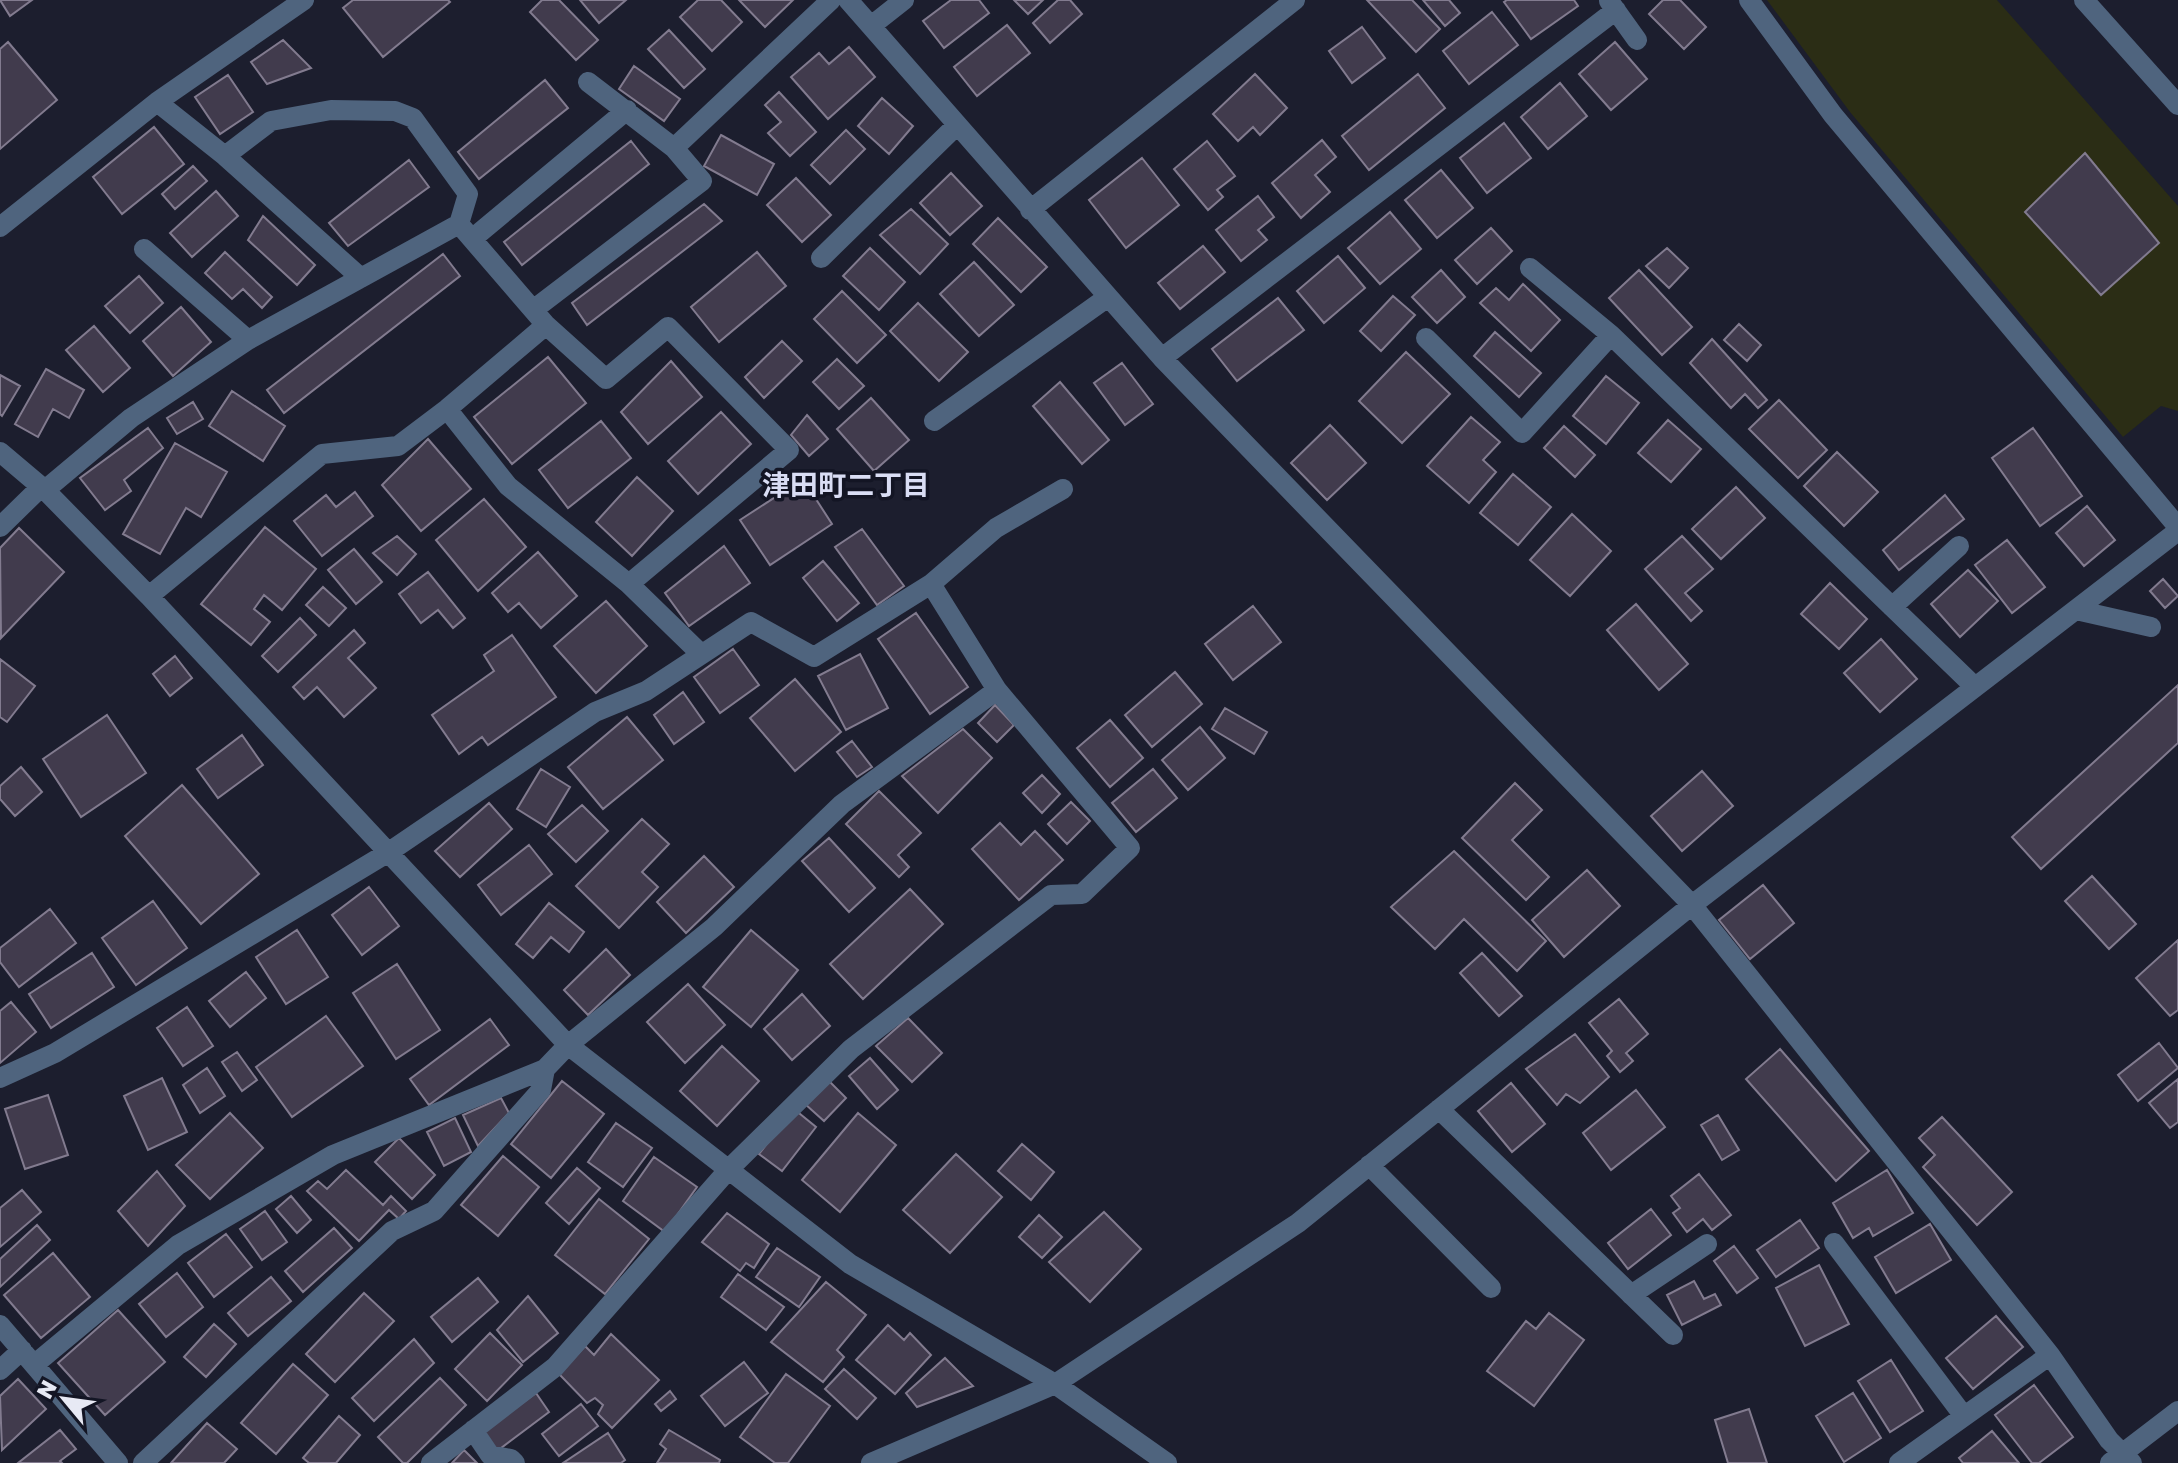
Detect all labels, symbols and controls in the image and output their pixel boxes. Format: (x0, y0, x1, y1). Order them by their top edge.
district label: 津田町二丁目 (762, 468, 930, 501)
north arrow (24, 1359, 104, 1439)
text: N (30, 1375, 62, 1403)

